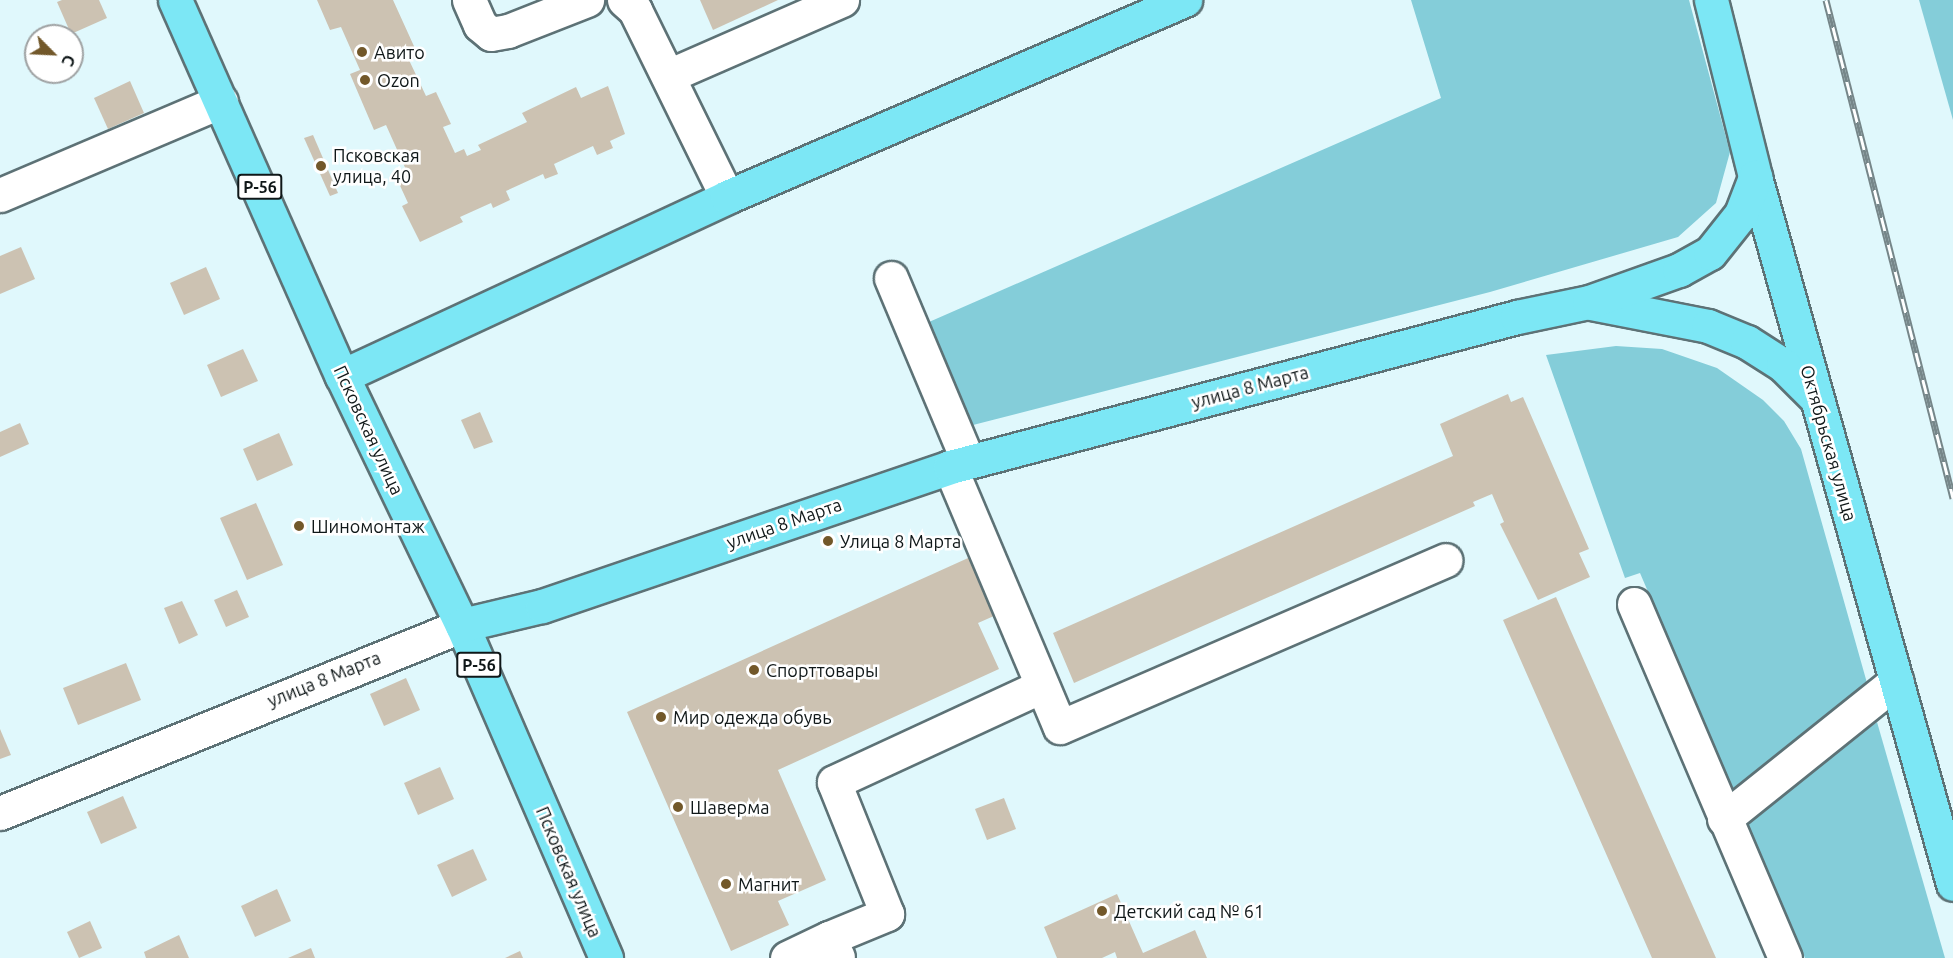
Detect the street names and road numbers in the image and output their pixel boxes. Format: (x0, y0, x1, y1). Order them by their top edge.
road number: Р-56 (236, 174, 284, 200)
street label: улица 8 Марта (1189, 361, 1311, 413)
street label: Псковская улица (330, 362, 408, 498)
street label: Октябрьская улица (1796, 363, 1862, 523)
street label: улица 8 Марта (724, 493, 844, 553)
street label: улица 8 Марта (264, 646, 384, 712)
road number: Р-56 (455, 652, 503, 678)
street label: Псковская улица (532, 803, 606, 941)

